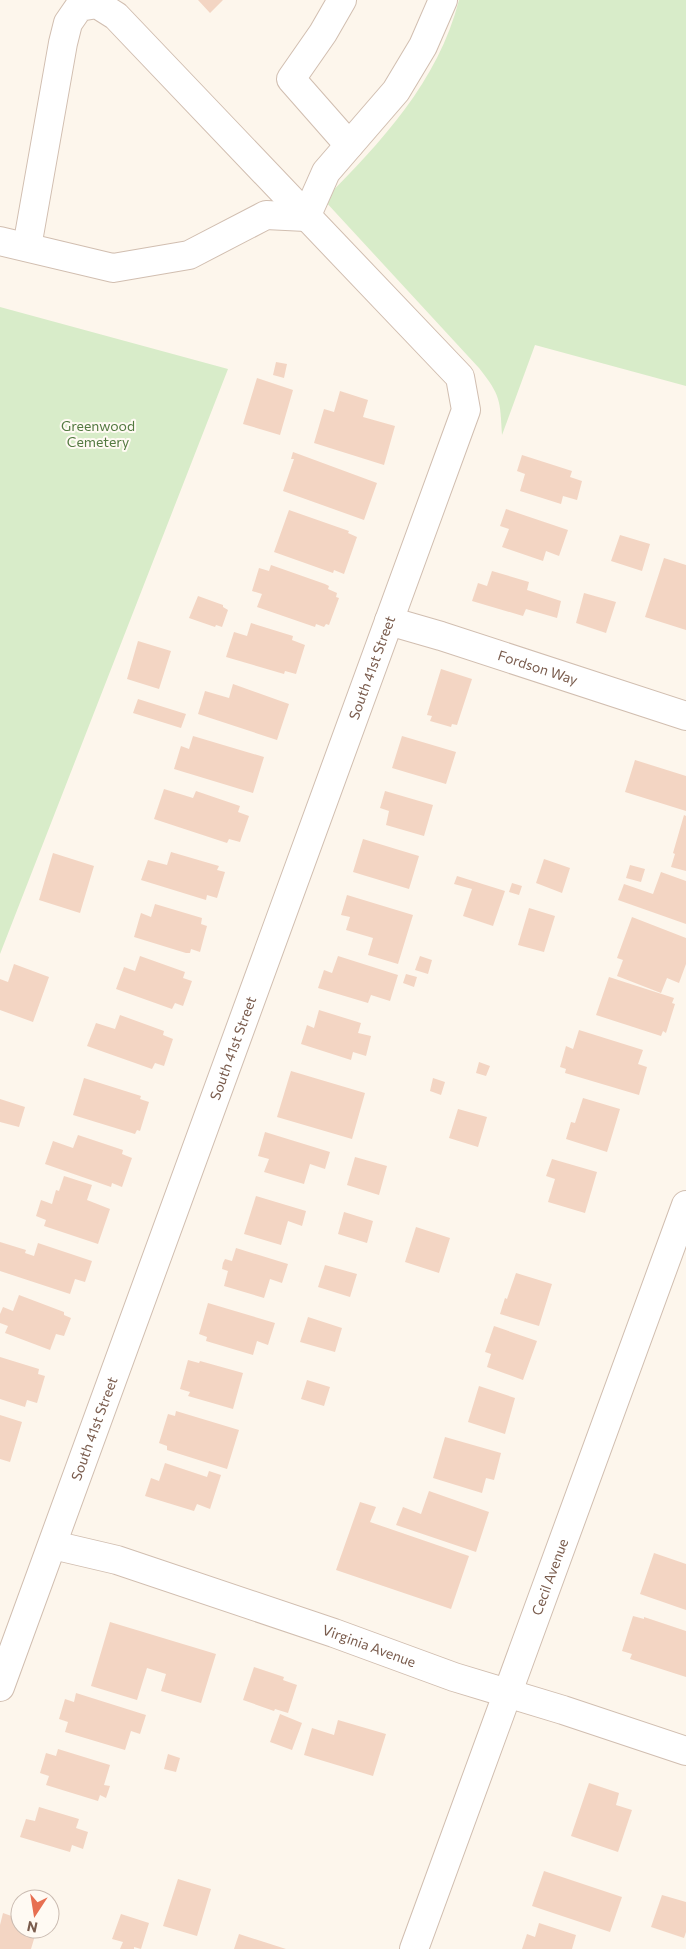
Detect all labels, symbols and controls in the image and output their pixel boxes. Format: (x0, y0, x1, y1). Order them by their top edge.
park label: Greenwood Cemetery (61, 417, 135, 450)
street label: South 41st Street (345, 613, 398, 722)
street label: Fordson Way (496, 646, 580, 688)
street label: South 41st Street (206, 994, 259, 1102)
street label: South 41st Street (67, 1374, 121, 1483)
street label: Cecil Avenue (528, 1536, 571, 1618)
street label: Virginia Avenue (320, 1621, 418, 1670)
north arrow (10, 1889, 60, 1939)
text: N (25, 1918, 39, 1937)

